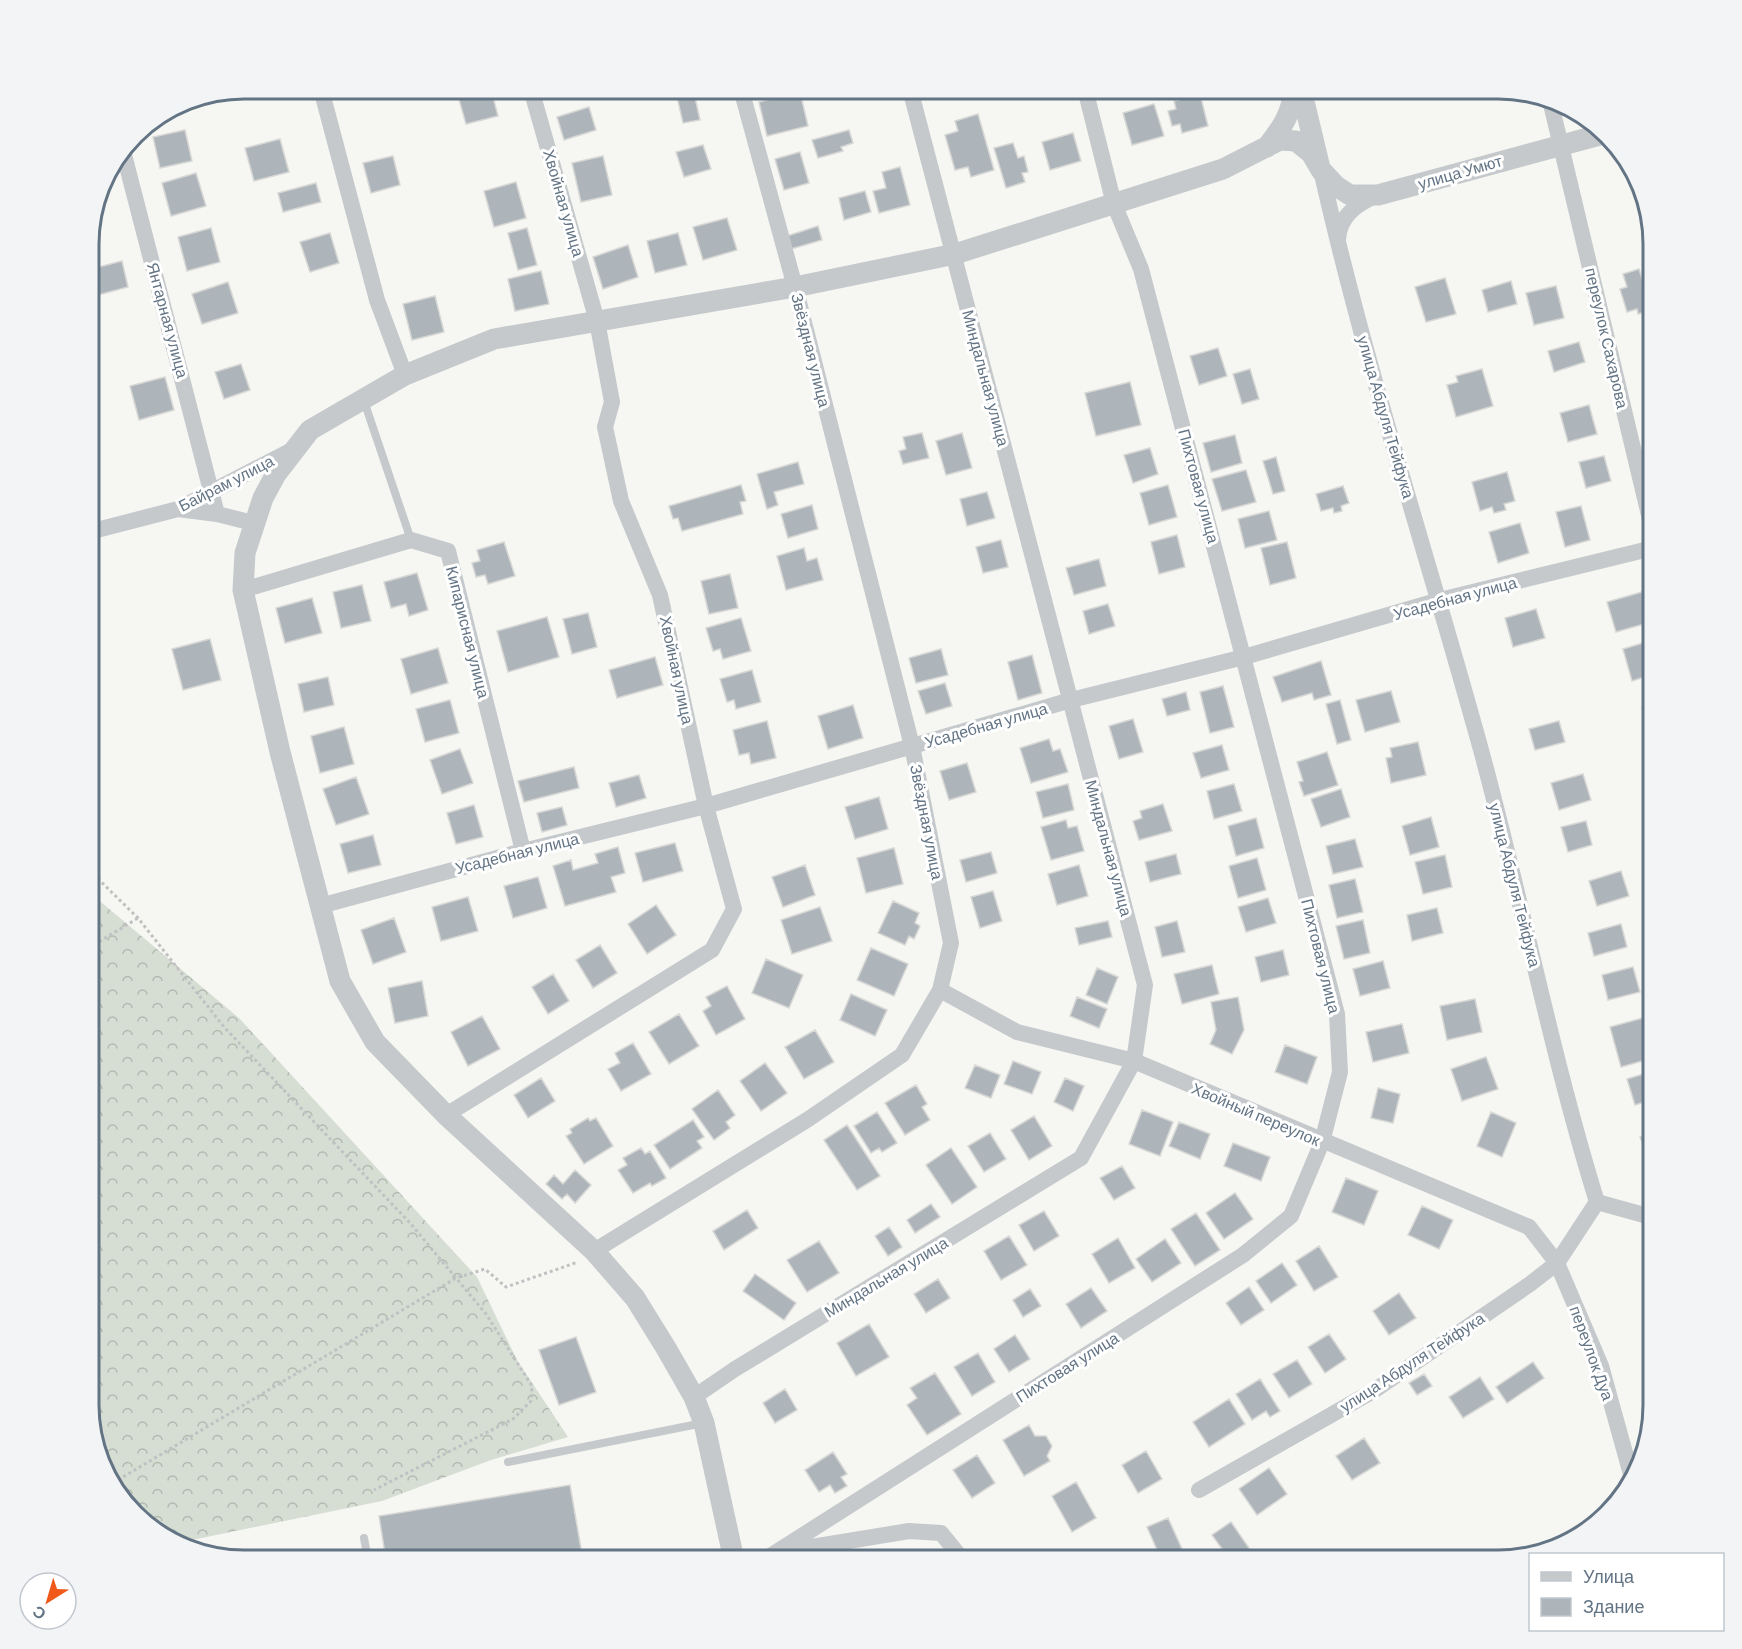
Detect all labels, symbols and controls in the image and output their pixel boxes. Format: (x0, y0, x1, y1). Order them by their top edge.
street label: Хвойная улица (540, 147, 589, 259)
street label: улица Умют (1416, 150, 1505, 193)
street label: Янтарная улица (144, 260, 193, 380)
street label: переулок Сахарова (1582, 266, 1633, 410)
street label: Звёздная улица (788, 291, 835, 409)
street label: Миндальная улица (959, 308, 1014, 448)
street label: улица Абдуля Тейфука (1354, 333, 1419, 501)
street label: Пихтовая улица (1175, 427, 1224, 545)
street label: Байрам улица (175, 450, 277, 515)
street label: Кипарисная улица (443, 564, 494, 700)
street label: Усадебная улица (1391, 572, 1519, 623)
street label: Хвойная улица (657, 614, 698, 726)
street label: Усадебная улица (922, 698, 1050, 751)
street label: Звёздная улица (907, 763, 948, 881)
street label: Миндальная улица (1082, 778, 1137, 918)
street label: улица Абдуля Тейфука (1486, 801, 1545, 969)
street label: Усадебная улица (453, 828, 581, 877)
street label: Пихтовая улица (1298, 897, 1345, 1015)
street label: Хвойный переулок (1189, 1078, 1324, 1150)
street label: Миндальная улица (821, 1232, 951, 1321)
street label: переулок Дуа (1567, 1303, 1618, 1403)
street label: улица Абдуля Тейфука (1336, 1308, 1488, 1415)
street label: Пихтовая улица (1012, 1327, 1122, 1406)
legend (1529, 1553, 1724, 1631)
text: Улица (1583, 1565, 1635, 1587)
north arrow (18, 1571, 78, 1631)
text: Здание (1583, 1595, 1644, 1617)
text: С (28, 1602, 49, 1624)

